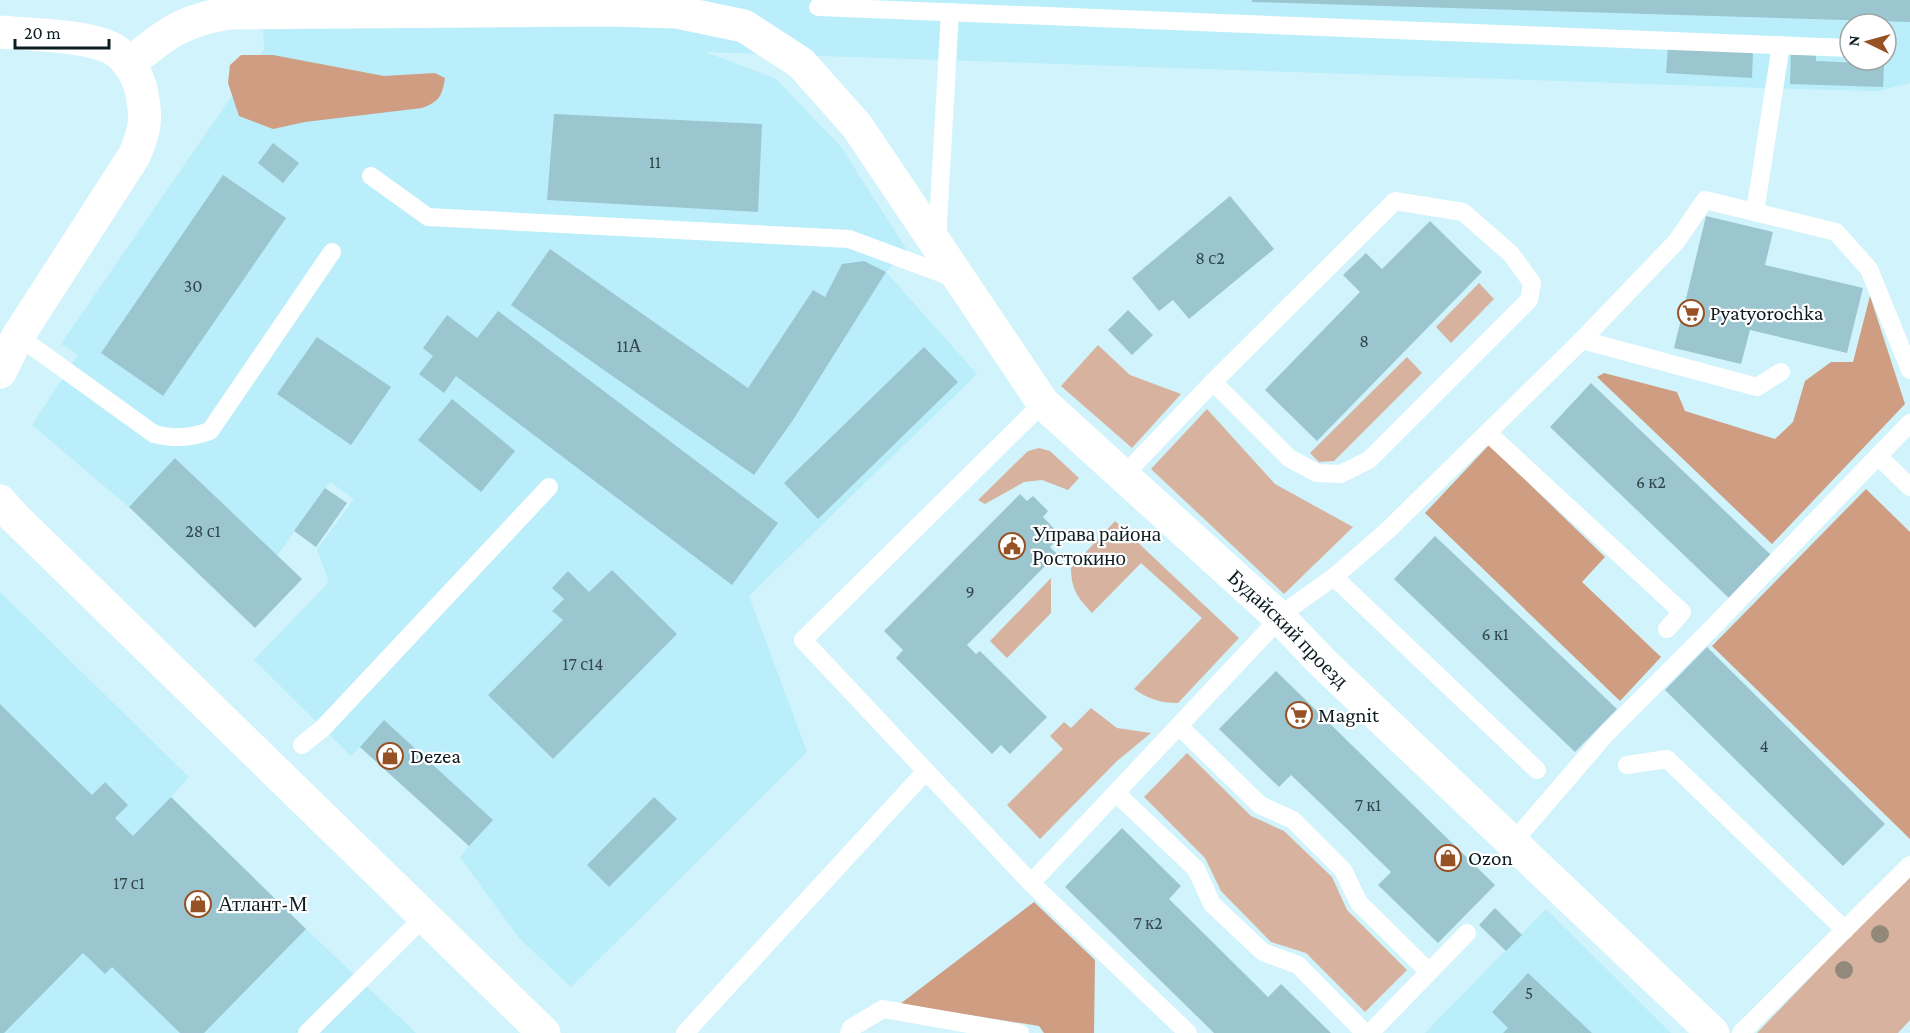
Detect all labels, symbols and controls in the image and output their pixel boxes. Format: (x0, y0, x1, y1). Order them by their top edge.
scale bar (15, 12, 110, 50)
north arrow (1838, 12, 1898, 72)
text: 20 m (24, 23, 61, 43)
text: N (1845, 34, 1863, 47)
house number: 11 (649, 152, 661, 172)
house number: 8 с2 (1195, 248, 1225, 268)
house number: 30 (184, 276, 202, 296)
supermarket icon: Pyatyorochka (1676, 298, 1706, 328)
place label: Pyatyorochka (1710, 301, 1824, 325)
house number: 8 (1359, 331, 1369, 351)
house number: 11А (617, 336, 641, 356)
house number: 6 к2 (1636, 472, 1666, 492)
house number: 28 с1 (185, 521, 221, 541)
place label: Управа района Ростокино (1032, 522, 1162, 570)
public building icon: Управа района Ростокино (997, 531, 1027, 561)
street label: Будайский проезд (1223, 565, 1354, 693)
house number: 9 (965, 582, 975, 602)
house number: 6 к1 (1481, 624, 1509, 644)
house number: 17 с14 (563, 654, 603, 674)
supermarket icon: Magnit (1284, 700, 1314, 730)
place label: Magnit (1318, 703, 1380, 727)
house number: 4 (1759, 736, 1769, 756)
shop icon: Dezea (375, 741, 405, 771)
place label: Dezea (410, 744, 461, 768)
house number: 7 к1 (1355, 795, 1381, 815)
shop icon: Ozon (1433, 843, 1463, 873)
place label: Ozon (1468, 846, 1513, 870)
house number: 17 с1 (113, 873, 145, 893)
shop icon: Атлант-М (183, 889, 213, 919)
place label: Атлант-М (218, 892, 308, 916)
house number: 7 к2 (1134, 913, 1163, 933)
house number: 5 (1525, 983, 1533, 1003)

